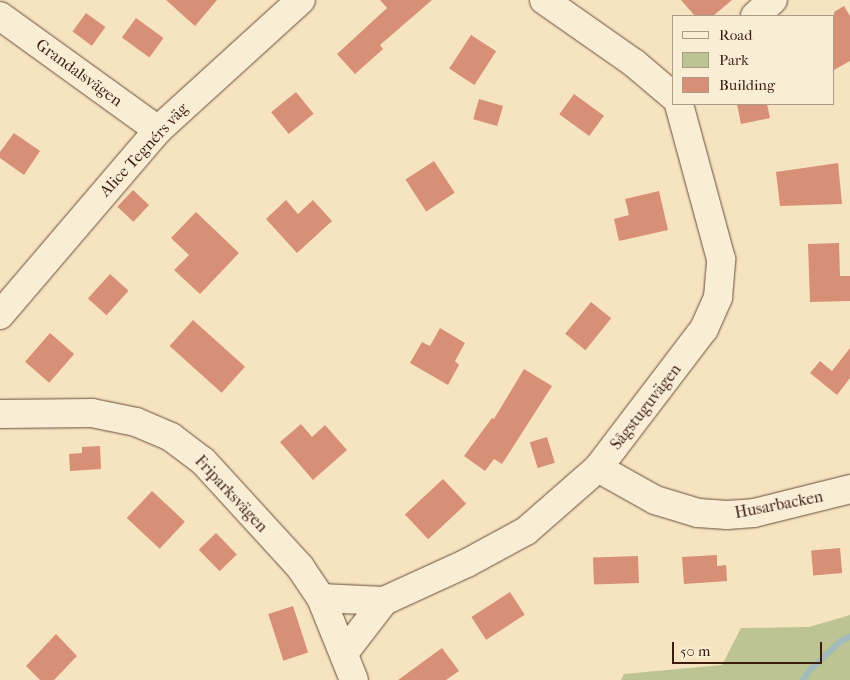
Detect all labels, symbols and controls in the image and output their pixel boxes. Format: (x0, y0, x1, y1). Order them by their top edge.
legend (672, 15, 835, 105)
text: Road (719, 26, 752, 44)
street label: Grandalsvägen (32, 35, 126, 111)
text: Park (719, 51, 749, 69)
text: Building (719, 76, 775, 94)
street label: Alice Tegnérs väg (96, 99, 192, 201)
street label: Sågstuguvägen (607, 360, 685, 454)
street label: Friparksvägen (191, 452, 271, 536)
street label: Husarbacken (733, 487, 825, 523)
scale bar (675, 632, 825, 664)
text: 50 m (680, 642, 710, 660)

